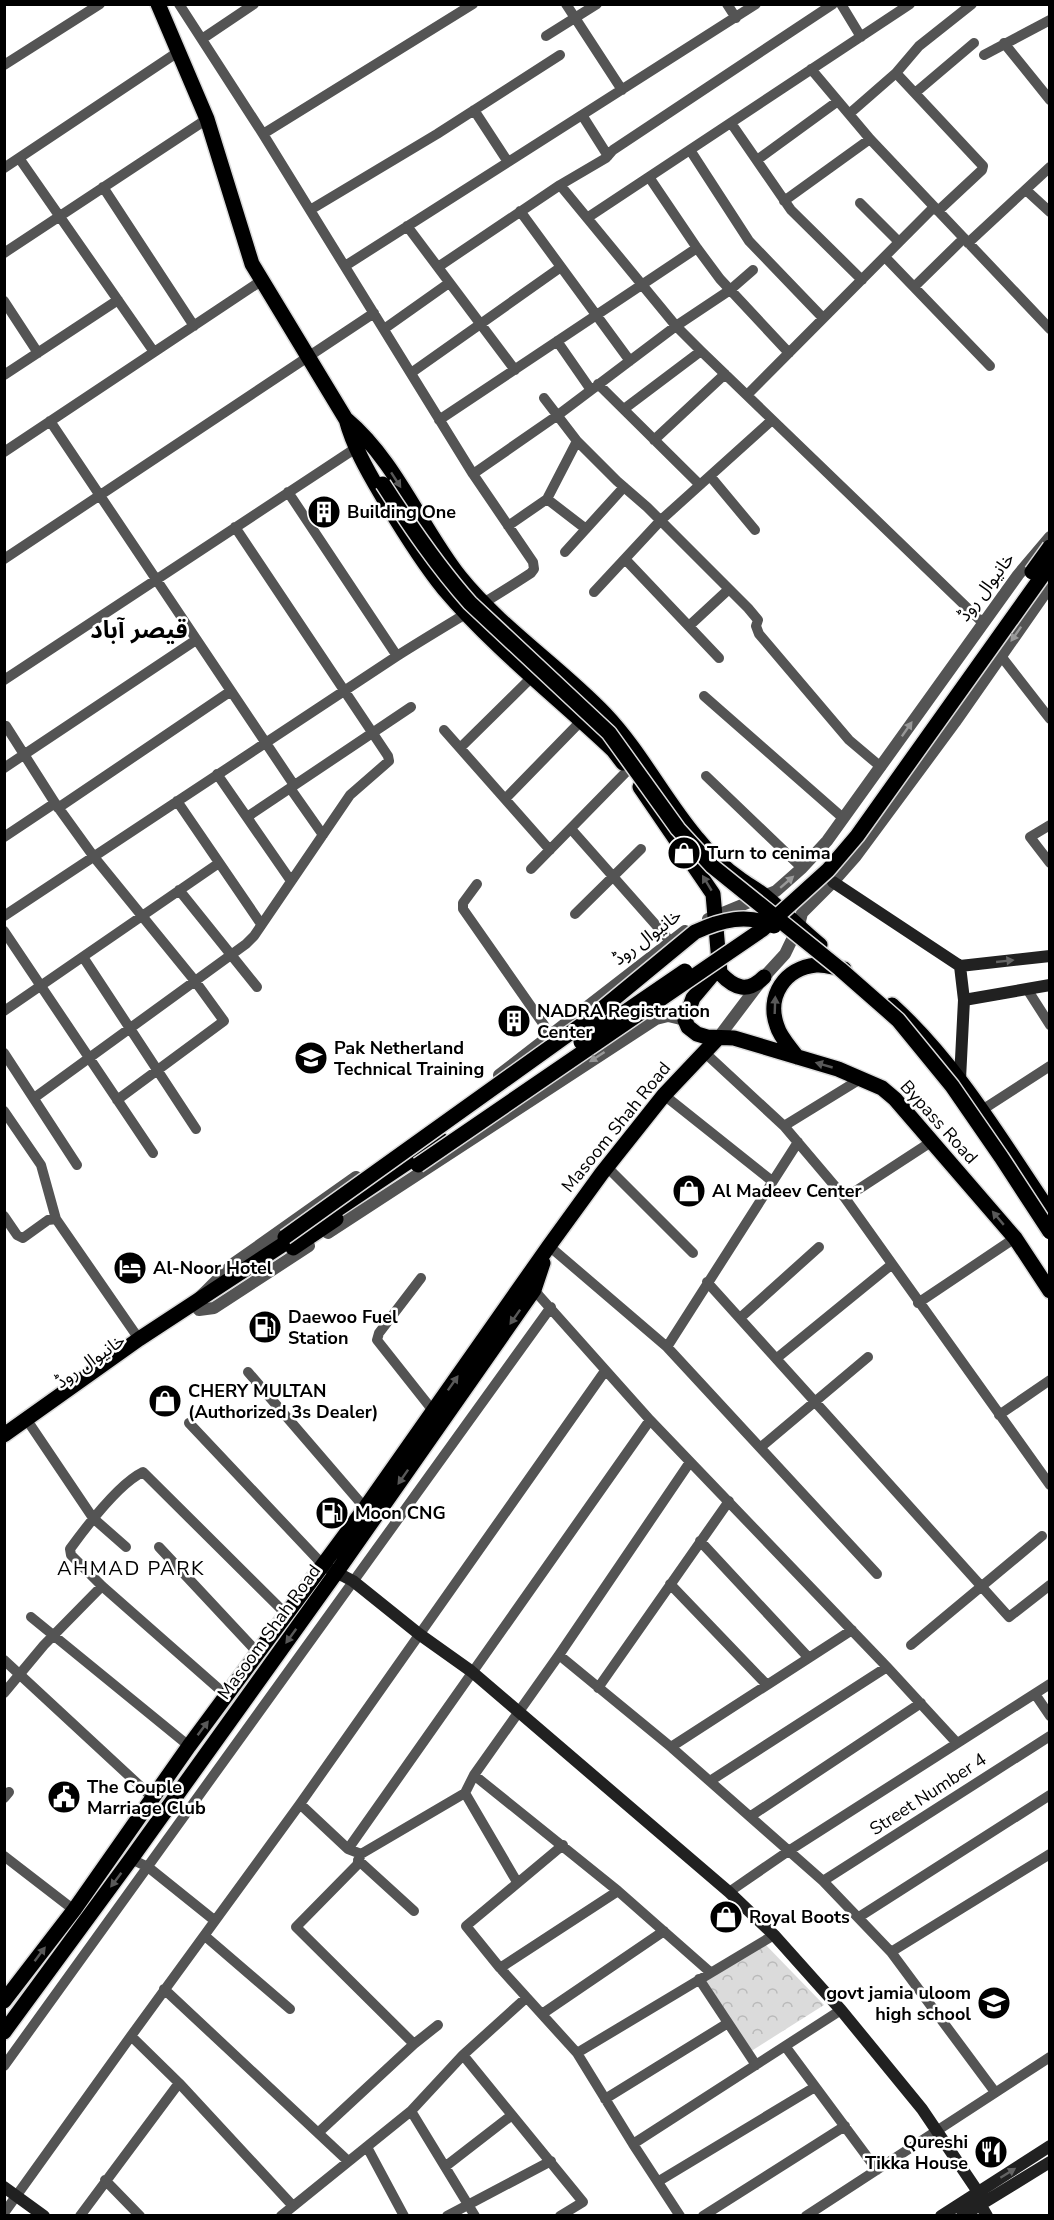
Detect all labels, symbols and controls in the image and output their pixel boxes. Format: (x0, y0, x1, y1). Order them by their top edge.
one-way arrow (390, 472, 401, 488)
building icon: Building One (306, 494, 342, 530)
place label: Building One (347, 500, 456, 524)
street label: خانیوال روڈ (952, 548, 1020, 626)
district label: قیصر آباد (90, 614, 188, 646)
one-way arrow (1010, 626, 1022, 642)
one-way arrow (901, 722, 913, 737)
shop icon: Turn to cenima (666, 835, 702, 871)
place label: Turn to cenima (707, 841, 831, 865)
one-way arrow (701, 875, 712, 891)
one-way arrow (779, 876, 794, 889)
street label: خانیوال روڈ (608, 903, 686, 971)
one-way arrow (995, 956, 1014, 966)
one-way arrow (770, 995, 780, 1014)
place label: NADRA Registration Center (537, 999, 710, 1044)
building icon: NADRA Registration Center (496, 1003, 532, 1039)
place label: Pak Netherland Technical Training (334, 1036, 484, 1081)
school or university icon: Pak Netherland Technical Training (293, 1040, 329, 1076)
one-way arrow (589, 1051, 605, 1062)
street label: Masoom Shah Road (556, 1057, 676, 1197)
one-way arrow (815, 1060, 833, 1069)
street label: Bypass Road (895, 1075, 983, 1169)
shop icon: Al Madeev Center (671, 1173, 707, 1209)
place label: Al Madeev Center (712, 1179, 862, 1203)
one-way arrow (992, 1211, 1005, 1226)
hotel icon: Al-Noor Hotel (112, 1250, 148, 1286)
place label: Al-Noor Hotel (153, 1256, 273, 1280)
place label: Daewoo Fuel Station (288, 1305, 398, 1350)
fuel station icon: Daewoo Fuel Station (247, 1309, 283, 1345)
one-way arrow (510, 1309, 521, 1325)
street label: خانیوال روڈ (50, 1328, 130, 1394)
one-way arrow (447, 1376, 459, 1392)
place label: CHERY MULTAN (Authorized 3s Dealer) (188, 1379, 378, 1424)
shop icon: CHERY MULTAN (Authorized 3s Dealer) (147, 1383, 183, 1419)
one-way arrow (397, 1468, 409, 1484)
fuel station icon: Moon CNG (314, 1495, 350, 1531)
place label: Moon CNG (355, 1501, 446, 1525)
district label: AHMAD PARK (57, 1555, 205, 1582)
street label: Masoom Shah Road (212, 1560, 326, 1704)
one-way arrow (286, 1628, 297, 1644)
one-way arrow (196, 1720, 208, 1735)
street label: Street Number 4 (865, 1747, 991, 1841)
place label: The Couple Marriage Club (87, 1775, 206, 1820)
public building icon: The Couple Marriage Club (46, 1779, 82, 1815)
one-way arrow (110, 1872, 122, 1887)
shop icon: Royal Boots (708, 1899, 744, 1935)
place label: Royal Boots (749, 1905, 850, 1929)
one-way arrow (34, 1947, 46, 1963)
place label: govt jamia uloom high school (826, 1981, 971, 2026)
school or university icon: govt jamia uloom high school (976, 1985, 1012, 2021)
place label: Qureshi Tikka House (865, 2130, 968, 2175)
restaurant icon: Qureshi Tikka House (973, 2134, 1009, 2170)
one-way arrow (999, 2167, 1016, 2178)

